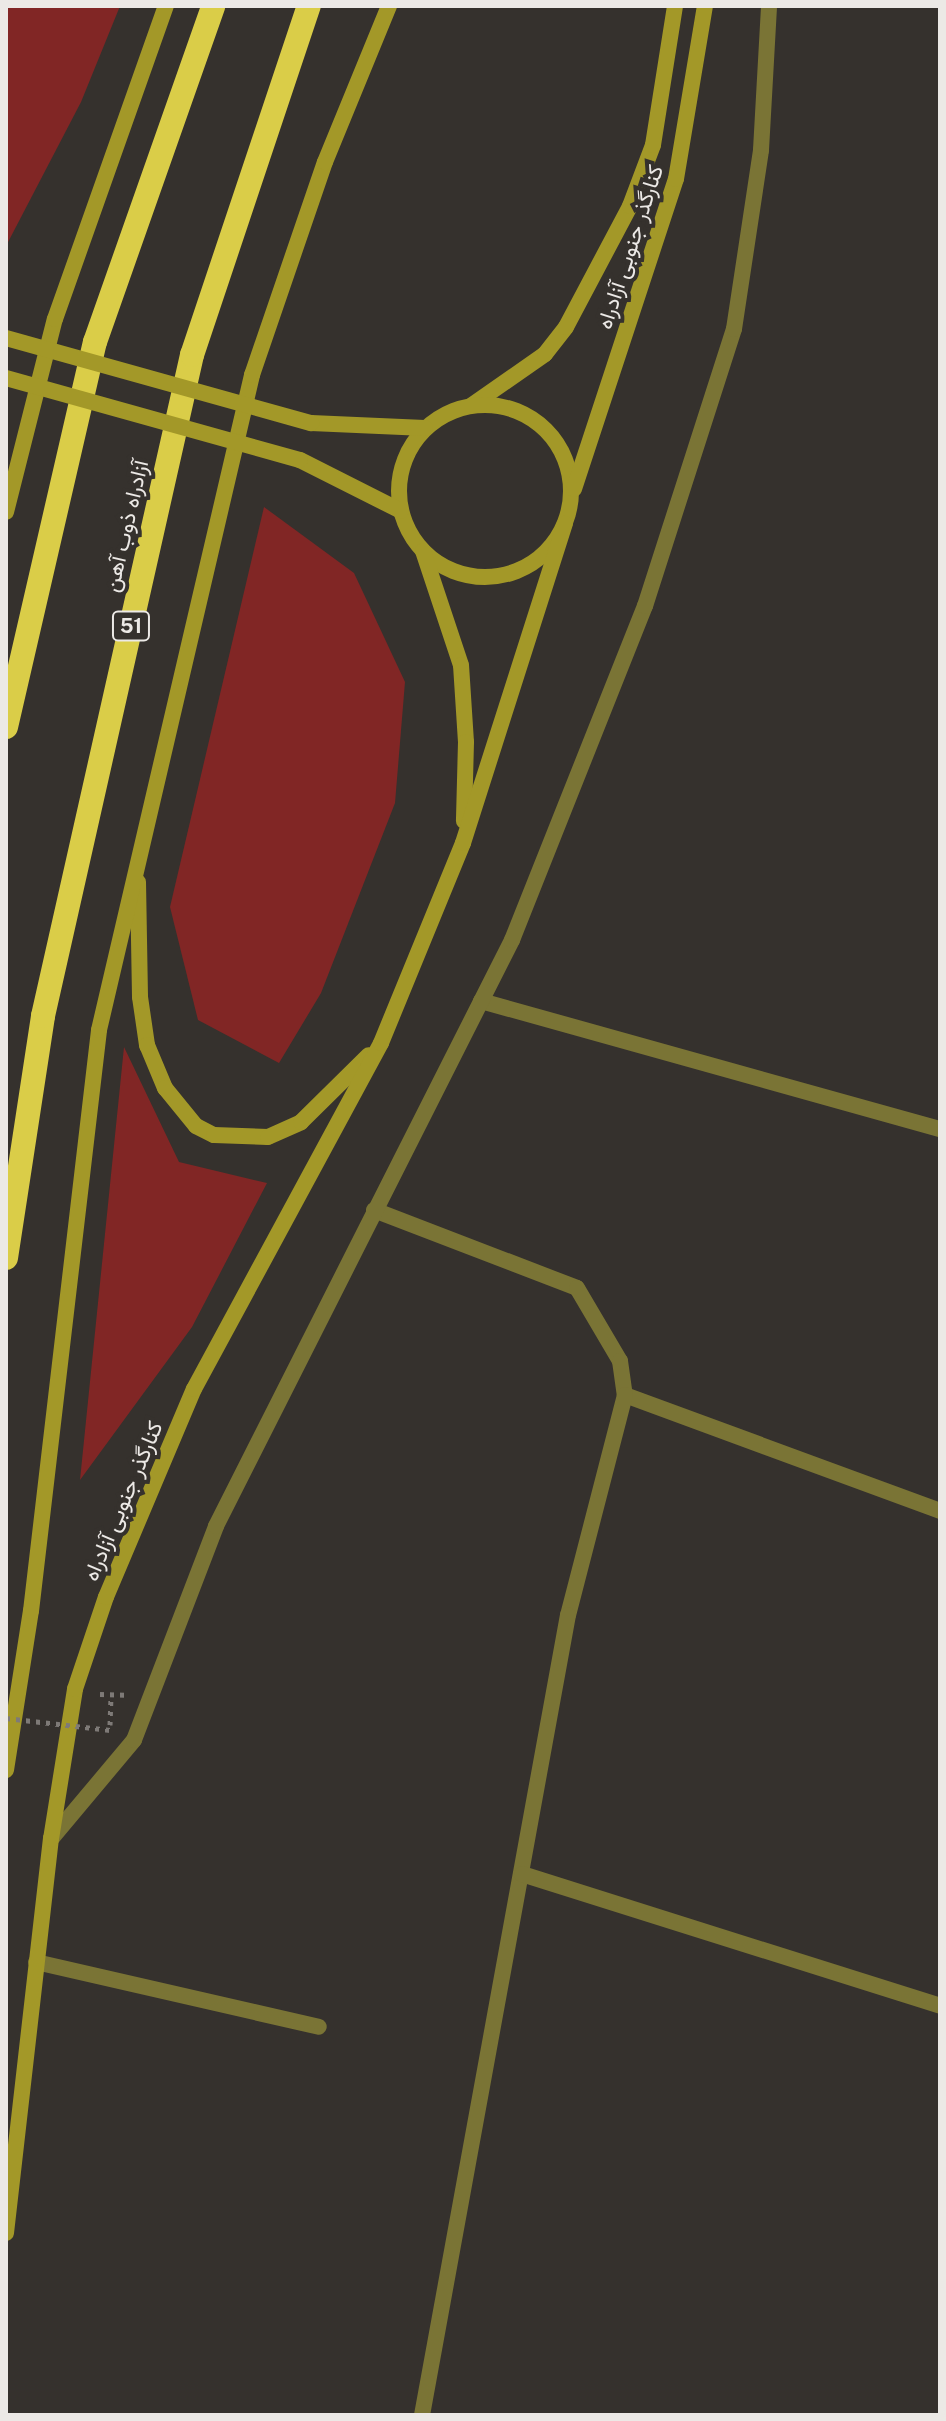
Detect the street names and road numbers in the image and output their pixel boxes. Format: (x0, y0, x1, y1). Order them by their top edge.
street label: کنارگذر جنوبی آزادراه (591, 162, 669, 332)
street label: آزادراه ذوب آهن (98, 457, 154, 595)
road number: 51 (111, 610, 151, 642)
street label: کنارگذر جنوبی آزادراه (77, 1417, 169, 1585)

